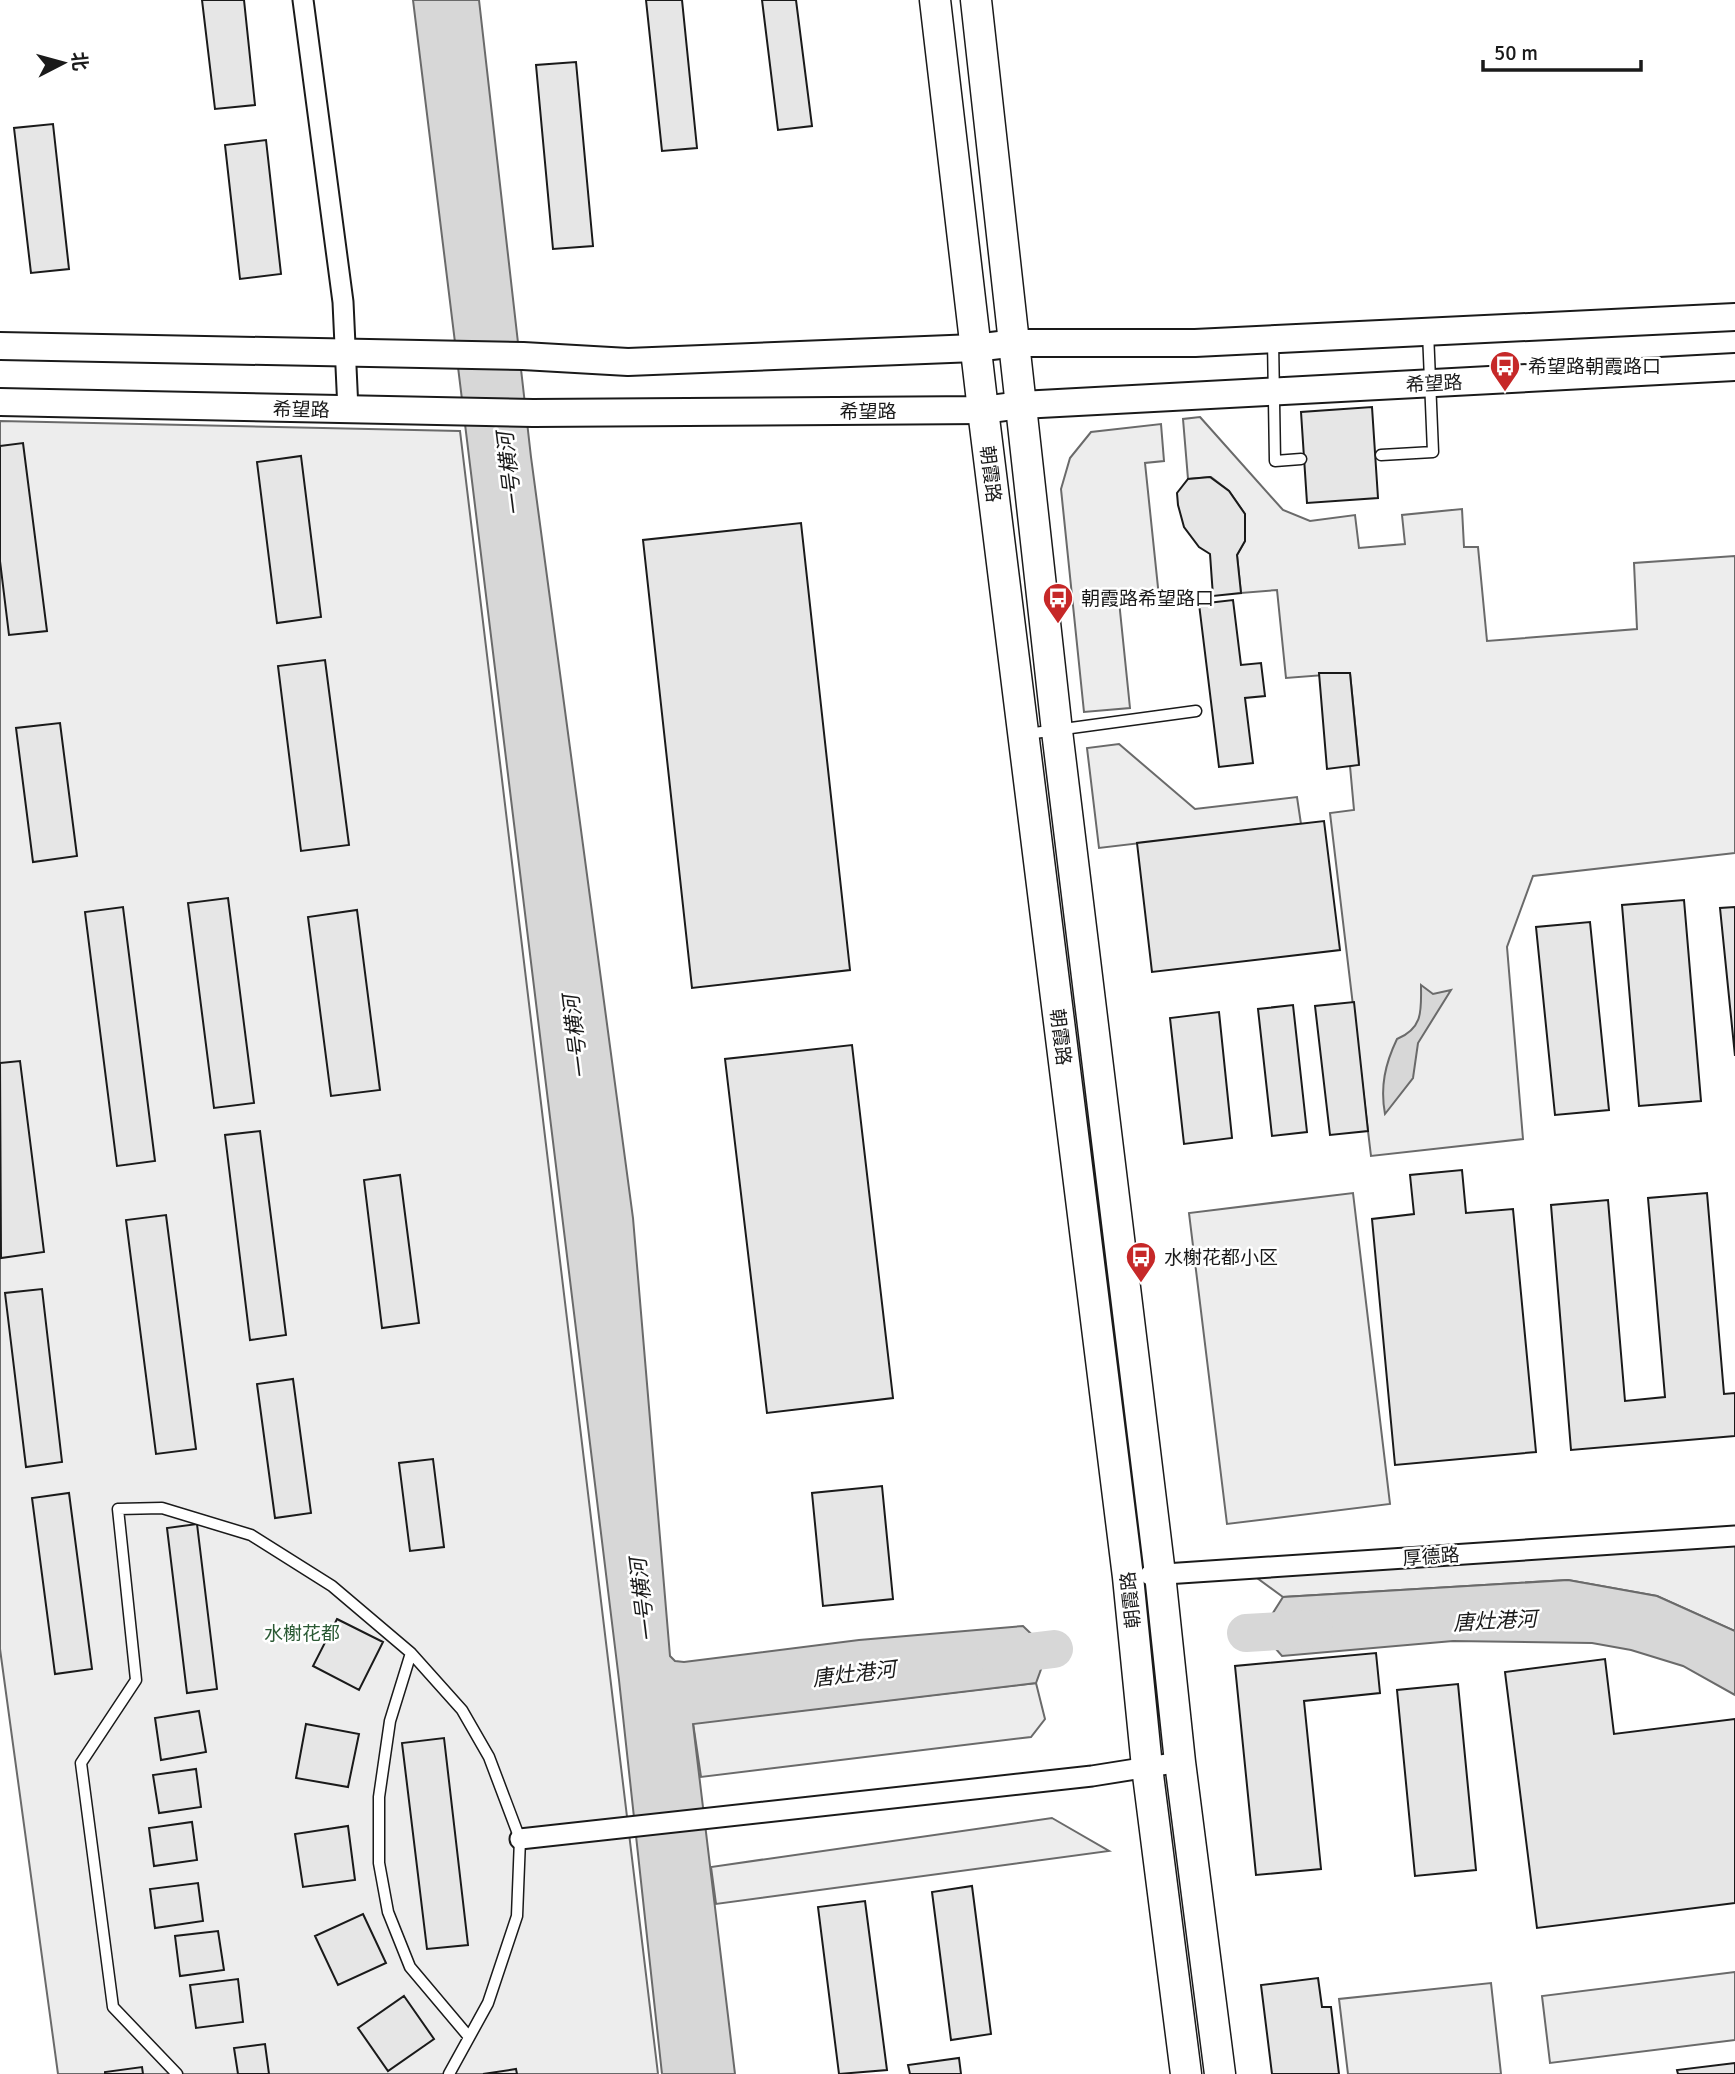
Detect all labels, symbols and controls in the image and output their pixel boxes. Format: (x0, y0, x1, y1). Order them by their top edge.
north arrow (28, 28, 98, 98)
scale bar (1483, 28, 1640, 72)
text: 50 m (1494, 40, 1538, 66)
text: 北 (66, 51, 92, 72)
bus stop icon: 希望路朝霞路口 (1488, 349, 1522, 393)
place label: 希望路朝霞路口 (1528, 355, 1661, 379)
street label: 希望路 (1405, 371, 1463, 397)
street label: 希望路 (272, 398, 330, 422)
street label: 希望路 (839, 400, 897, 424)
water label: 一号横河 (491, 427, 528, 517)
street label: 朝霞路 (975, 444, 1005, 504)
bus stop icon: 朝霞路希望路口 (1041, 581, 1075, 625)
place label: 朝霞路希望路口 (1081, 587, 1214, 611)
water label: 一号横河 (557, 990, 594, 1080)
street label: 朝霞路 (1045, 1007, 1075, 1067)
bus stop icon: 水榭花都小区 (1124, 1240, 1158, 1284)
place label: 水榭花都小区 (1164, 1246, 1278, 1270)
street label: 厚德路 (1402, 1543, 1460, 1571)
water label: 一号横河 (624, 1553, 661, 1643)
street label: 朝霞路 (1116, 1570, 1146, 1630)
water label: 唐灶港河 (1452, 1606, 1542, 1636)
park label: 水榭花都 (264, 1622, 340, 1646)
water label: 唐灶港河 (811, 1655, 901, 1692)

